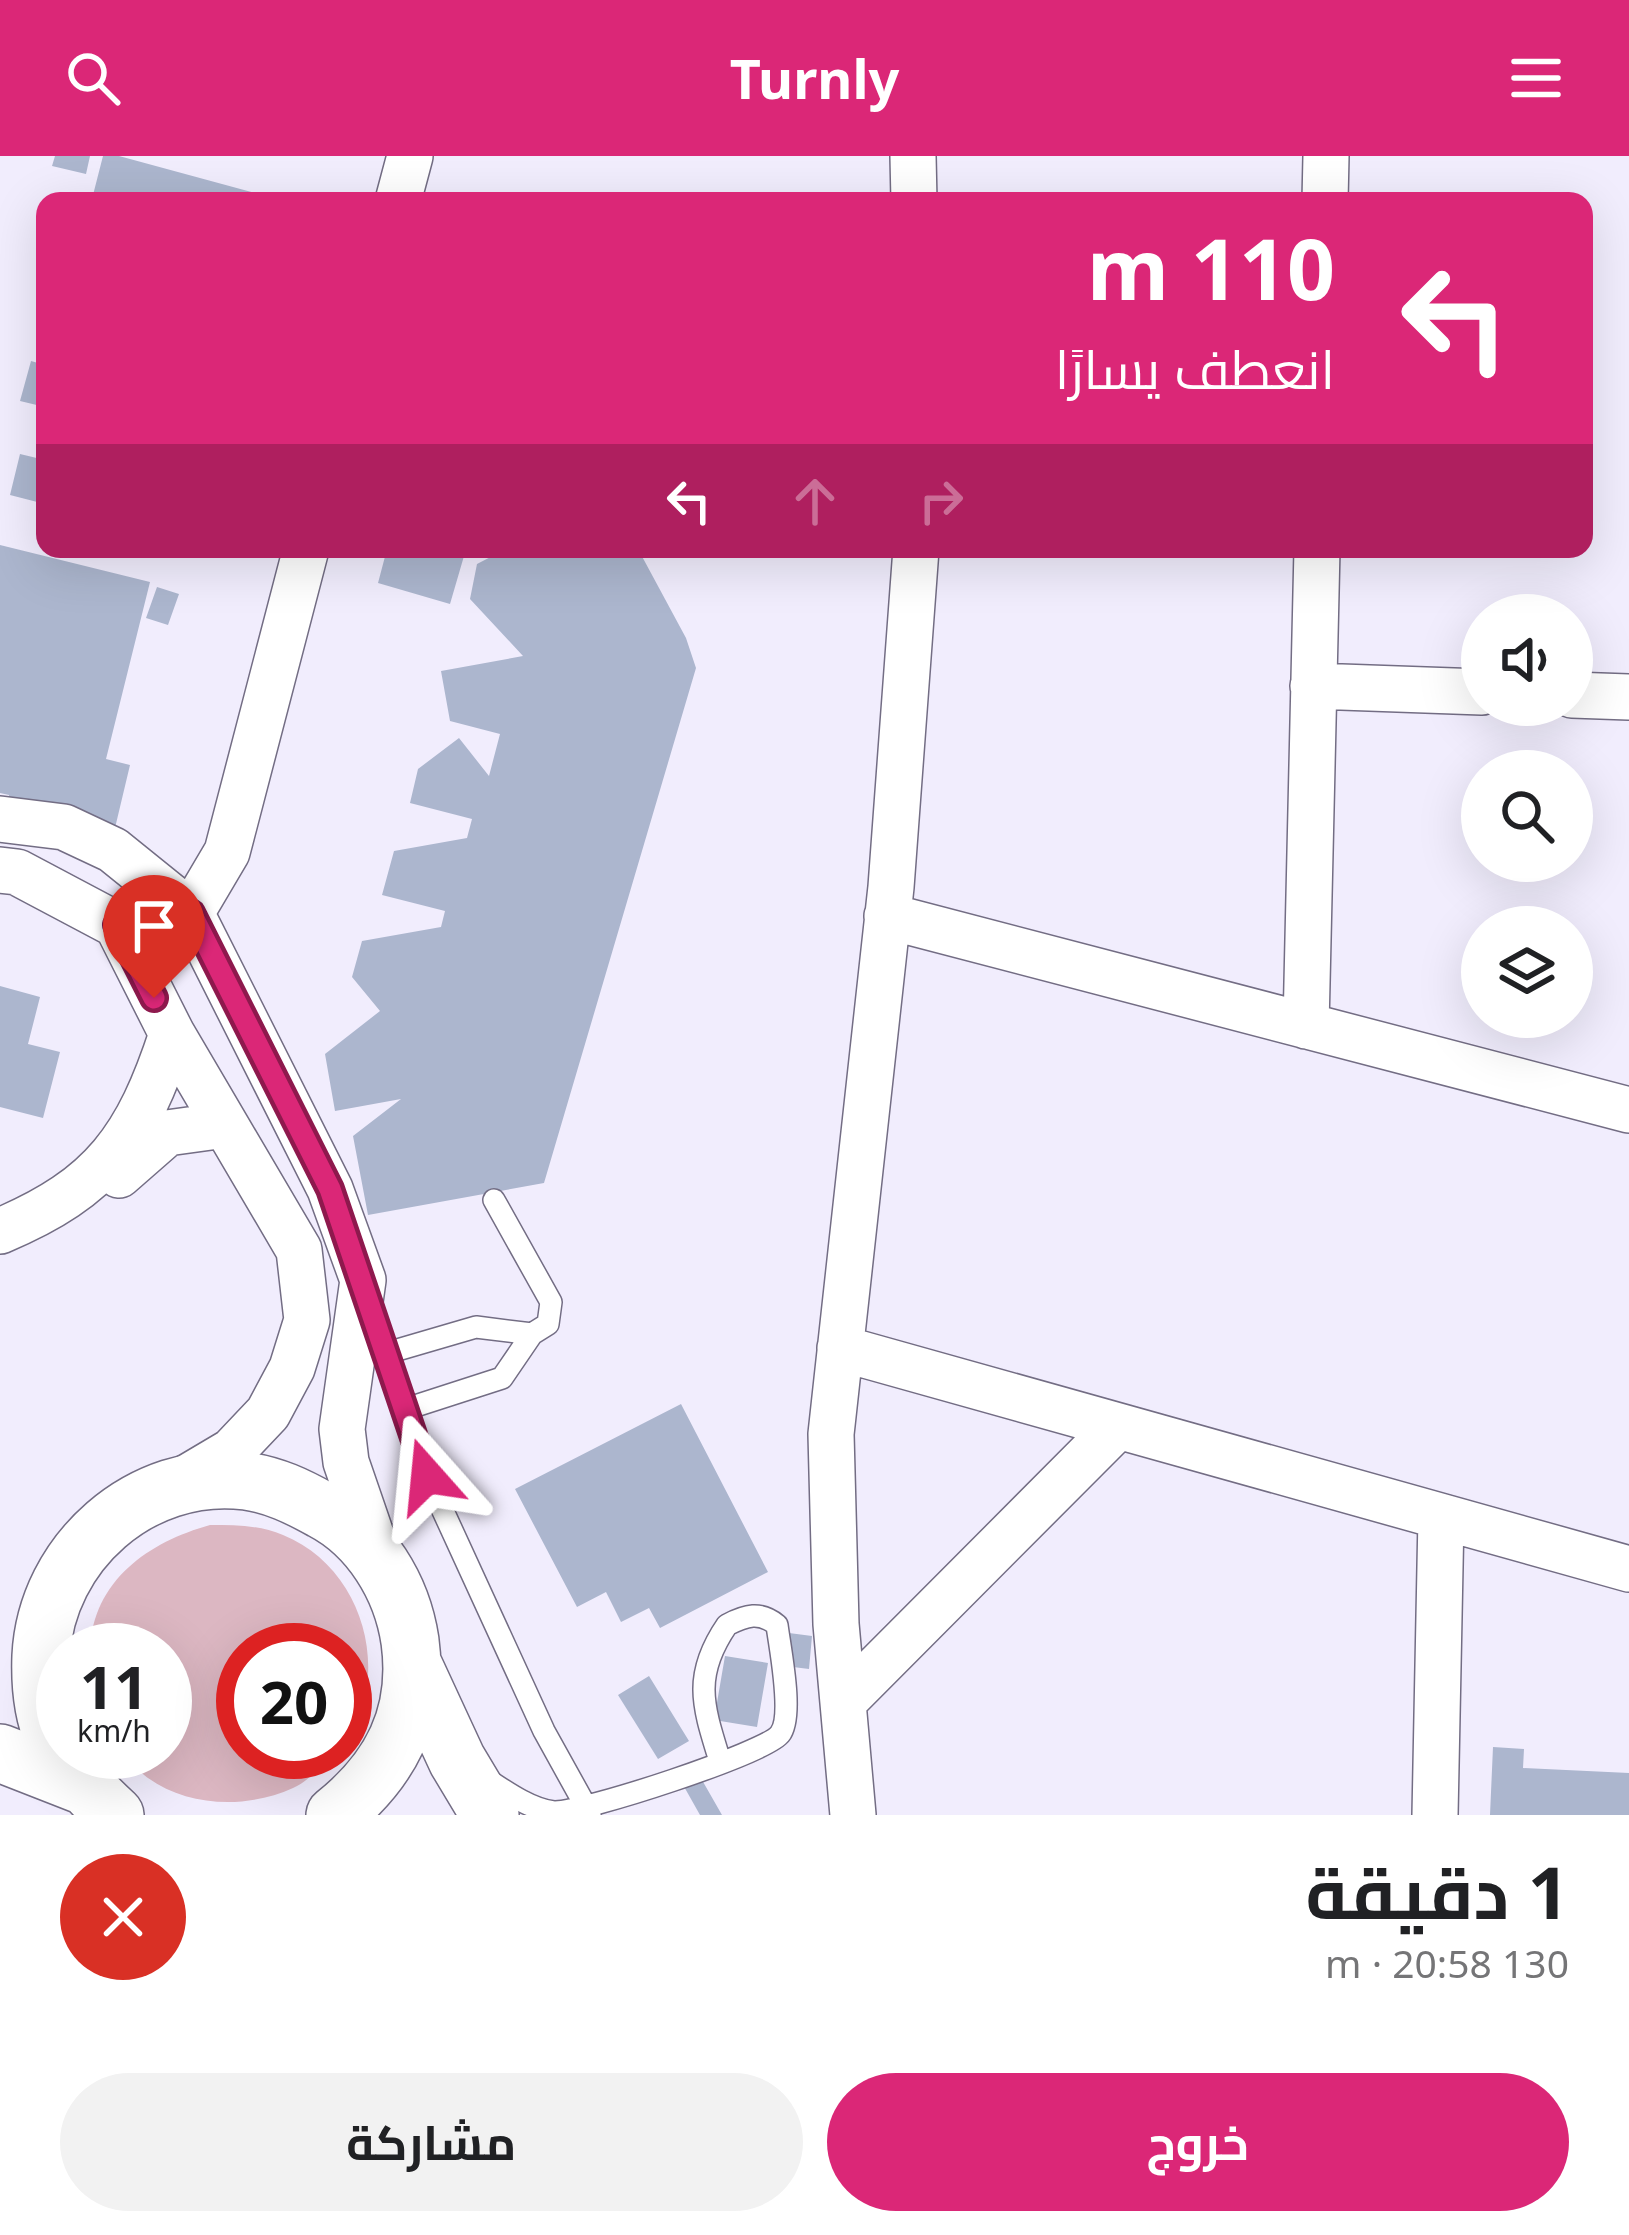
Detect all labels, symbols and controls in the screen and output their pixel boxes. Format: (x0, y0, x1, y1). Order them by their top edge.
text: Turnly (730, 41, 899, 115)
icon: search (60, 45, 126, 111)
icon: menu (1503, 45, 1569, 111)
text: 110 m (1087, 210, 1335, 325)
icon: left (1377, 240, 1533, 396)
text: انعطف يسارًا (1055, 331, 1335, 405)
icon: left (656, 468, 722, 534)
icon: ahead (782, 468, 848, 534)
icon: right (908, 468, 974, 534)
map controls (1461, 594, 1593, 1038)
button: sound (1461, 594, 1593, 726)
button: search (1461, 750, 1593, 882)
pin (103, 875, 205, 998)
icon: arrive (121, 893, 187, 959)
button: layers (1461, 906, 1593, 1038)
position arrow (364, 1413, 490, 1539)
speed limit sign: 20 (216, 1623, 372, 1779)
text: 11 (80, 1645, 148, 1727)
text: km/h (77, 1710, 151, 1751)
text: 1 دقيقة (1306, 1842, 1569, 1940)
button: close (60, 1854, 186, 1980)
text: 130 m · 20:58 (1325, 1936, 1569, 1989)
button: مشاركة (60, 2073, 803, 2211)
button: خروج (827, 2073, 1569, 2211)

